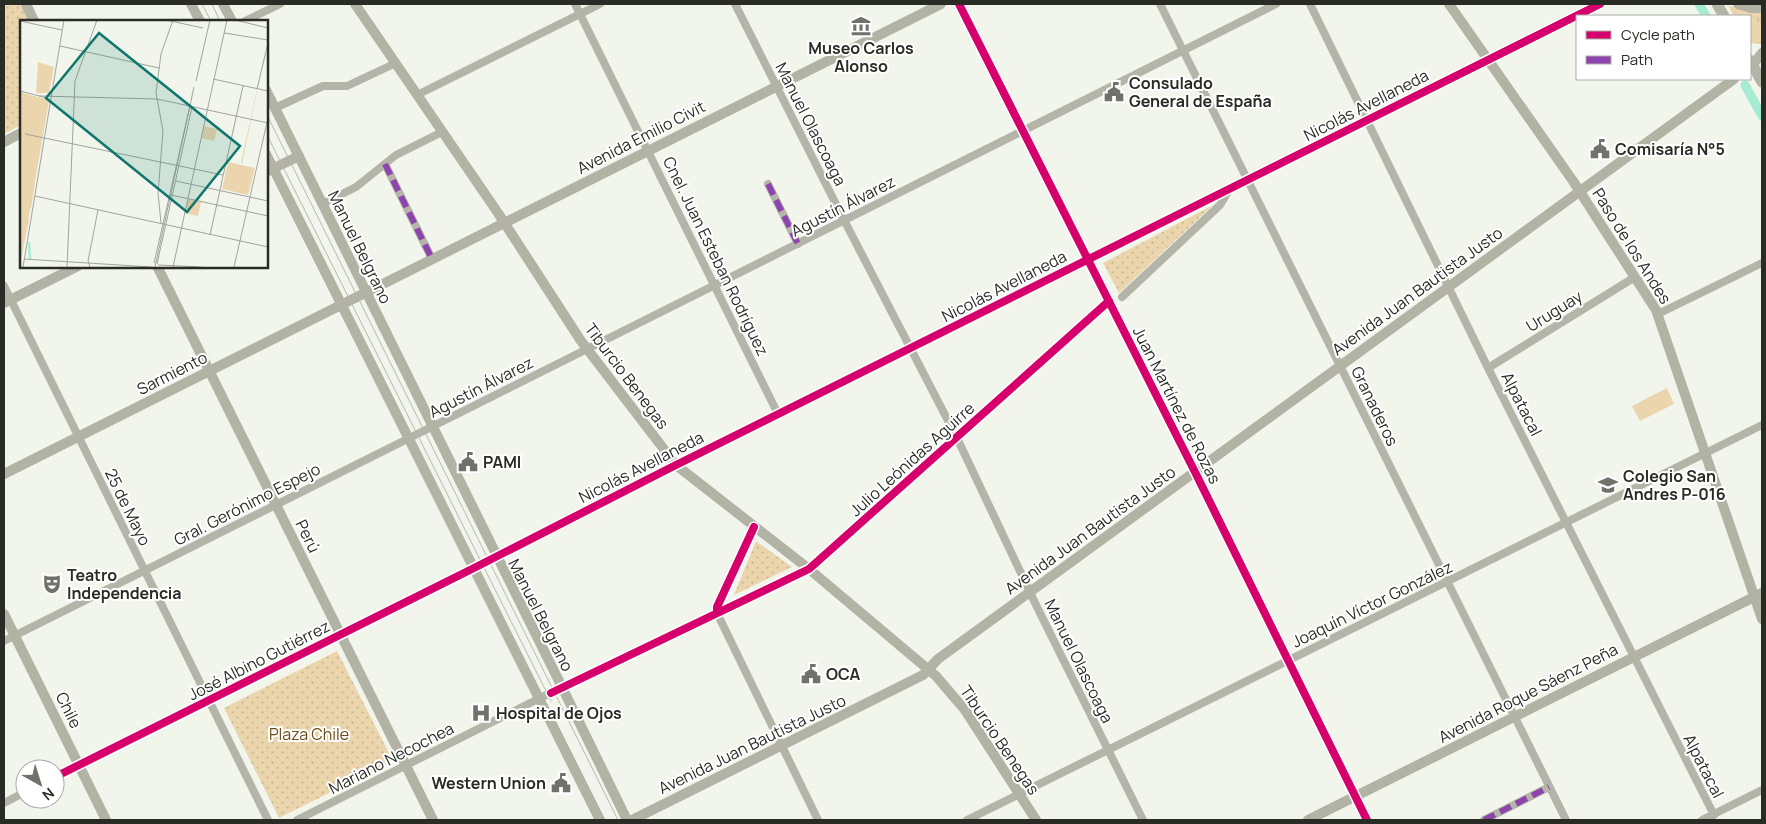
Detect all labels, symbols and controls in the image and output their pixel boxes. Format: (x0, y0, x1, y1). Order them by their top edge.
museum icon: Museo Carlos Alonso (850, 15, 872, 37)
legend (1576, 15, 1751, 80)
inset map (20, 20, 268, 268)
text: Cycle path (1621, 24, 1695, 45)
place label: Museo Carlos Alonso (808, 37, 914, 77)
text: Path (1621, 49, 1653, 70)
street label: Manuel Olascoaga (770, 59, 852, 189)
street label: Nicolás Avellaneda (1300, 64, 1432, 146)
place label: Consulado General de España (1129, 72, 1272, 112)
public building icon: Consulado General de España (1103, 81, 1125, 103)
street label: Avenida Emilio Civit (573, 95, 709, 179)
public building icon: Comisaría N°5 (1589, 138, 1611, 160)
place label: Comisaría N°5 (1615, 138, 1725, 160)
street label: Cnel. Juan Esteban Rodríguez (658, 153, 774, 359)
street label: Agustín Álvarez (787, 170, 899, 242)
street label: Paso de los Andes (1587, 184, 1677, 308)
street label: Manuel Belgrano (323, 187, 397, 307)
street label: Avenida Juan Bautista Justo (1327, 222, 1507, 360)
street label: Nicolás Avellaneda (938, 245, 1070, 327)
street label: Uruguay (1522, 285, 1587, 337)
street label: Tiburcio Benegas (580, 319, 674, 433)
street label: Juan Martínez de Rozas (1128, 323, 1226, 487)
street label: Sarmiento (133, 346, 211, 400)
street label: Agustín Álvarez (425, 351, 537, 423)
street label: Granaderos (1346, 362, 1404, 450)
street label: Alpatacal (1497, 368, 1547, 440)
street label: Julio Leónidas Aguirre (845, 397, 979, 521)
street label: Nicolás Avellaneda (575, 426, 707, 508)
public building icon: PAMI (457, 451, 479, 473)
place label: PAMI (483, 451, 521, 473)
street label: Gral. Gerónimo Espejo (170, 458, 324, 550)
street label: Avenida Juan Bautista Justo (1000, 461, 1180, 599)
street label: 25 de Mayo (100, 465, 156, 549)
place label: Colegio San Andres P-016 (1623, 465, 1726, 505)
school or university icon: Colegio San Andres P-016 (1597, 474, 1619, 496)
street label: Perú (291, 516, 325, 556)
street label: Manuel Belgrano (503, 555, 579, 675)
street label: Joaquín Víctor González (1288, 555, 1456, 653)
place label: Teatro Independencia (67, 564, 182, 604)
theatre icon: Teatro Independencia (41, 573, 63, 595)
street label: Manuel Olascoaga (1039, 595, 1119, 727)
street label: José Albino Gutiérrez (184, 615, 334, 705)
street label: Avenida Roque Sáenz Peña (1434, 638, 1622, 748)
public building icon: OCA (800, 663, 822, 685)
place label: OCA (826, 663, 860, 685)
street label: Tiburcio Benegas (955, 681, 1045, 799)
street label: Chile (51, 688, 87, 732)
street label: Avenida Juan Bautista Justo (655, 689, 849, 799)
hospital icon: Hospital de Ojos (470, 702, 492, 724)
place label: Hospital de Ojos (496, 702, 622, 724)
street label: Mariano Necochea (325, 717, 457, 799)
park label: Plaza Chile (269, 723, 349, 745)
street label: Alpatacal (1679, 730, 1729, 802)
north arrow (15, 759, 65, 809)
place label: Western Union (431, 772, 546, 794)
public building icon: Western Union (550, 772, 572, 794)
text: N (39, 784, 58, 805)

